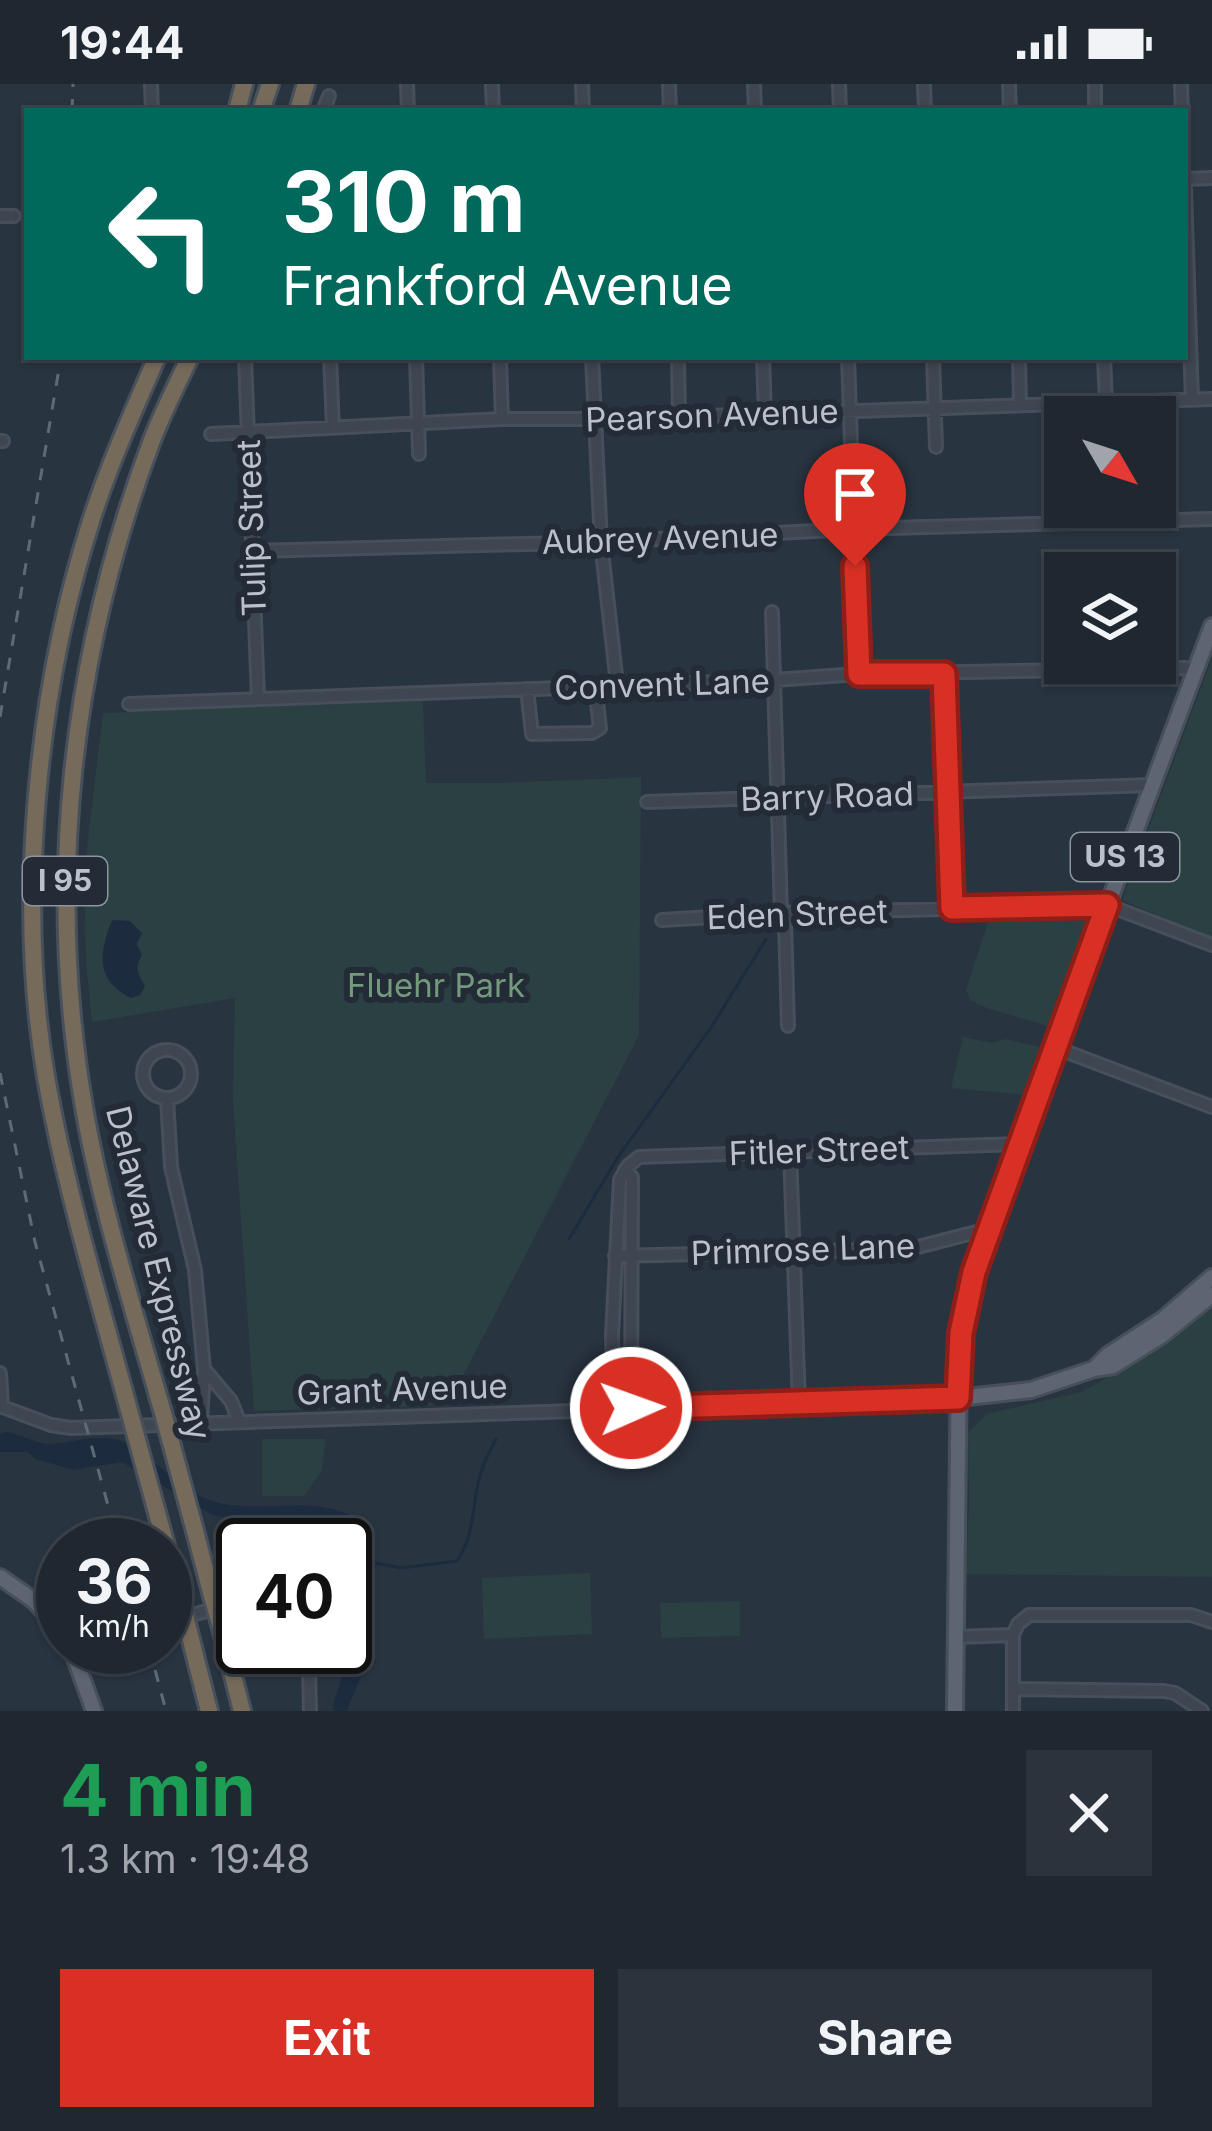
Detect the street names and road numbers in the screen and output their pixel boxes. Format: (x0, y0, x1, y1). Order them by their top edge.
street label: Pearson Avenue (585, 391, 839, 439)
street label: Tulip Street (228, 439, 274, 617)
street label: Aubrey Avenue (541, 514, 779, 562)
street label: Convent Lane (554, 660, 770, 708)
street label: Barry Road (740, 773, 914, 819)
road number: US 13 (1071, 833, 1179, 881)
road number: I 95 (23, 857, 107, 905)
street label: Eden Street (706, 891, 888, 937)
street label: Delaware Expressway (98, 1102, 220, 1444)
street label: Fitler Street (728, 1127, 910, 1173)
street label: Primrose Lane (690, 1225, 916, 1273)
street label: Grant Avenue (296, 1365, 508, 1413)

